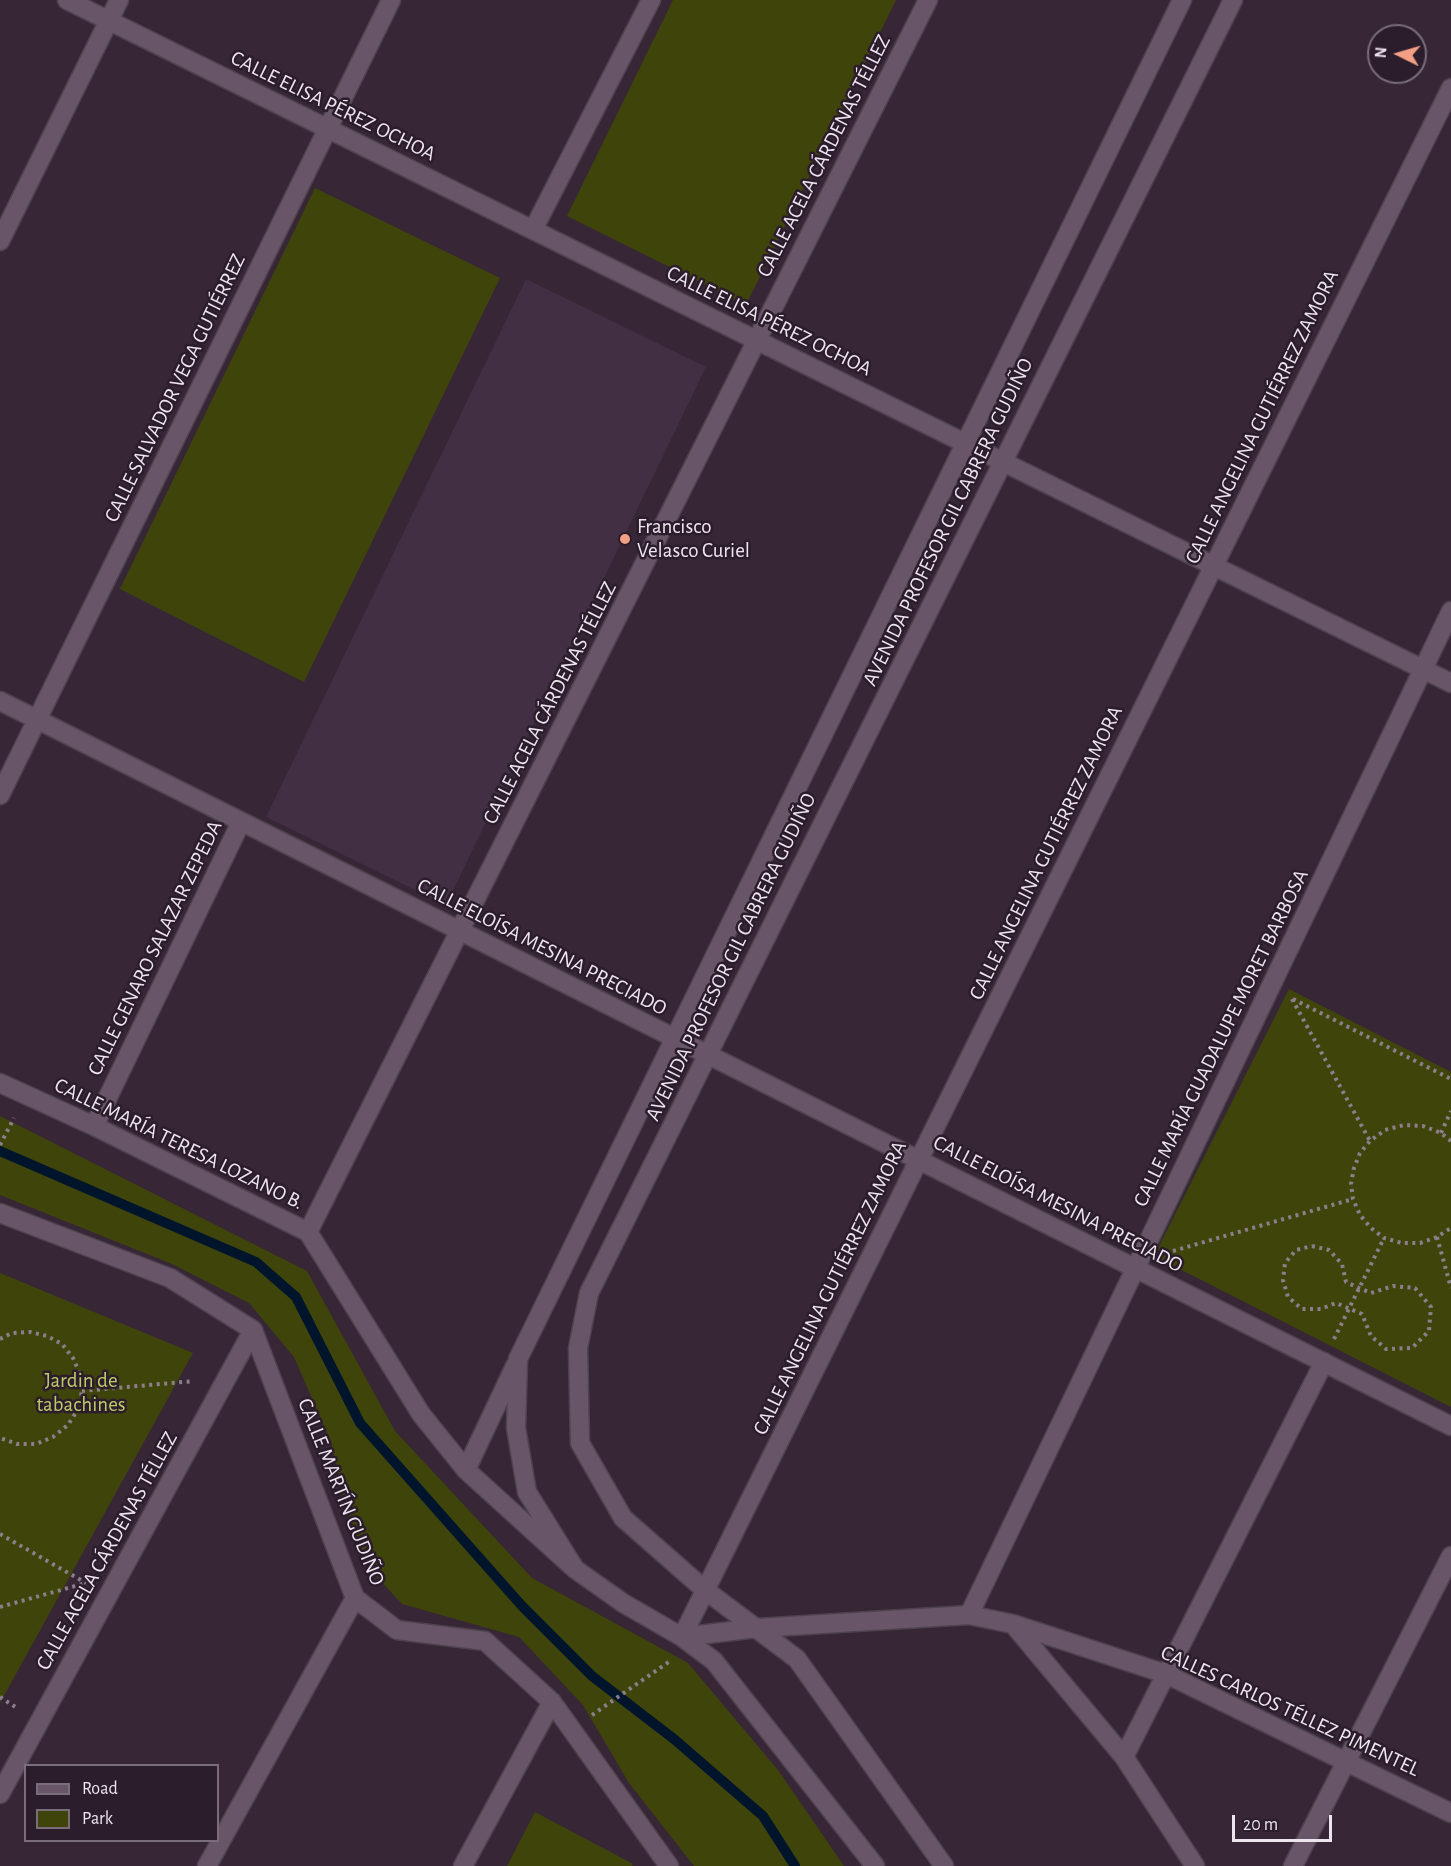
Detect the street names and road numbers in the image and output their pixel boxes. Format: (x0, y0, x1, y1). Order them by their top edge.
street label: CALLE ACELA CÁRDENAS TÉLLEZ (752, 31, 896, 281)
street label: CALLE ELISA PÉREZ OCHOA (226, 45, 440, 167)
street label: CALLE SALVADOR VEGA GUTIÉRREZ (99, 250, 251, 526)
street label: CALLE ELISA PÉREZ OCHOA (662, 260, 876, 382)
street label: CALLE ANGELINA GUTIÉRREZ ZAMORA (1180, 266, 1344, 568)
street label: AVENIDA PROFESOR GIL CABRERA GUDIÑO (857, 354, 1039, 690)
street label: CALLE ACELA CÁRDENAS TÉLLEZ (478, 578, 622, 828)
street label: CALLE ANGELINA GUTIÉRREZ ZAMORA (964, 702, 1128, 1004)
street label: AVENIDA PROFESOR GIL CABRERA GUDIÑO (640, 789, 822, 1125)
street label: CALLE GENARO SALAZAR ZEPEDA (82, 816, 228, 1080)
street label: CALLE MARÍA GUADALUPE MORET BARBOSA (1128, 865, 1314, 1211)
street label: CALLE ELOÍSA MESINA PRECIADO (413, 873, 671, 1021)
street label: CALLE MARÍA TERESA LOZANO B. (50, 1073, 308, 1215)
street label: CALLE ELOÍSA MESINA PRECIADO (929, 1130, 1187, 1278)
street label: CALLE ANGELINA GUTIÉRREZ ZAMORA (748, 1137, 912, 1439)
street label: CALLE MARTÍN GUDIÑO (292, 1395, 390, 1589)
street label: CALLE ACELA CÁRDENAS TÉLLEZ (31, 1427, 183, 1675)
street label: CALLES CARLOS TÉLLEZ PIMENTEL (1157, 1640, 1423, 1782)

